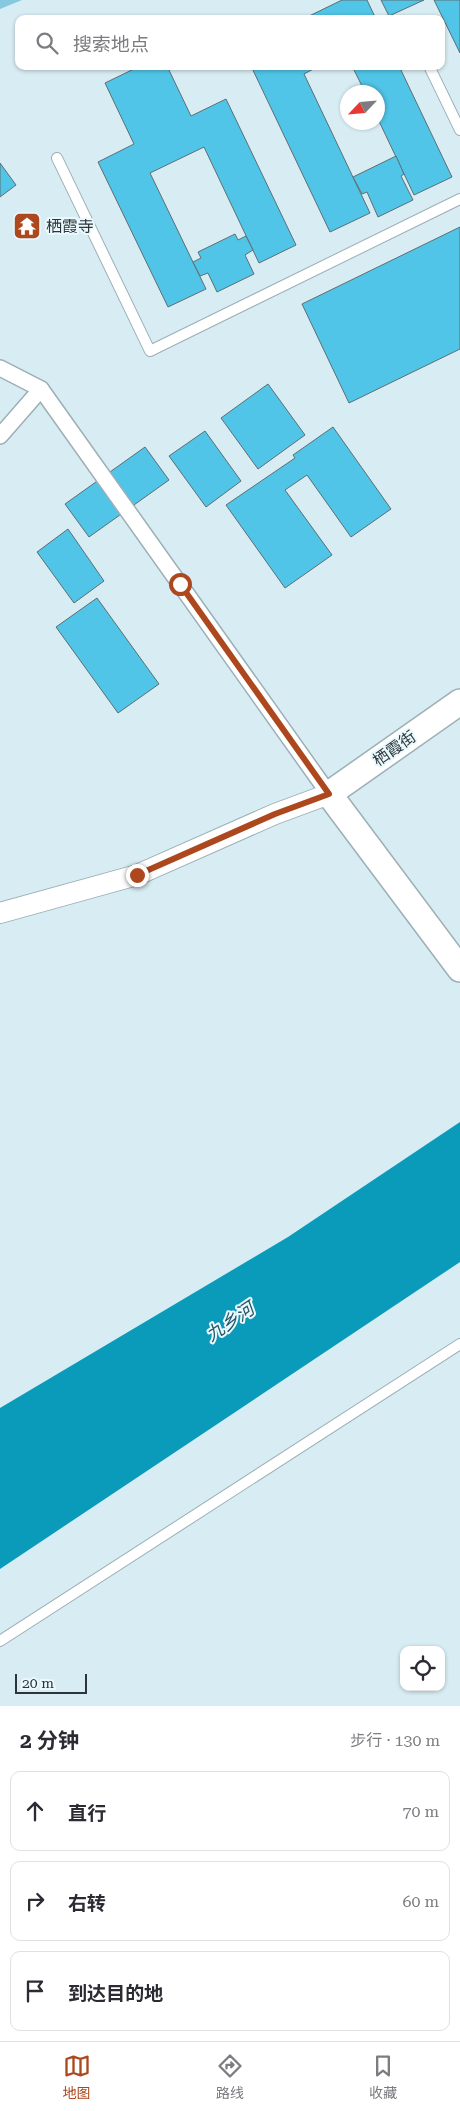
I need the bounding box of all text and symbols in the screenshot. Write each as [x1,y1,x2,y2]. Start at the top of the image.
search box [15,15,445,70]
icon: search [33,29,61,57]
text: 搜索地点 [73,33,149,56]
north arrow [340,85,385,130]
temple icon: 栖霞寺 [12,211,42,241]
place label: 栖霞寺 [46,217,94,236]
route start [169,573,192,596]
street label: 栖霞街 [369,727,419,770]
route end [126,864,149,887]
water label: 九乡河 [201,1296,260,1345]
map controls [400,1646,445,1691]
button: locate [400,1646,445,1691]
scale bar [15,1671,88,1694]
text: 20 m [22,1675,54,1691]
text: 2 分钟 [20,1729,79,1753]
text: 步行 · 130 m [350,1731,440,1750]
icon: ahead [21,1797,49,1825]
text: 直行 [68,1802,106,1825]
text: 70 m [402,1802,439,1821]
icon: right [21,1887,49,1915]
text: 右转 [68,1892,106,1915]
text: 60 m [402,1892,439,1911]
icon: arrive [21,1977,49,2005]
text: 到达目的地 [68,1982,163,2005]
tab: 地图 [63,2052,91,2102]
tab: 路线 [216,2052,244,2102]
tab: 收藏 [369,2052,397,2102]

